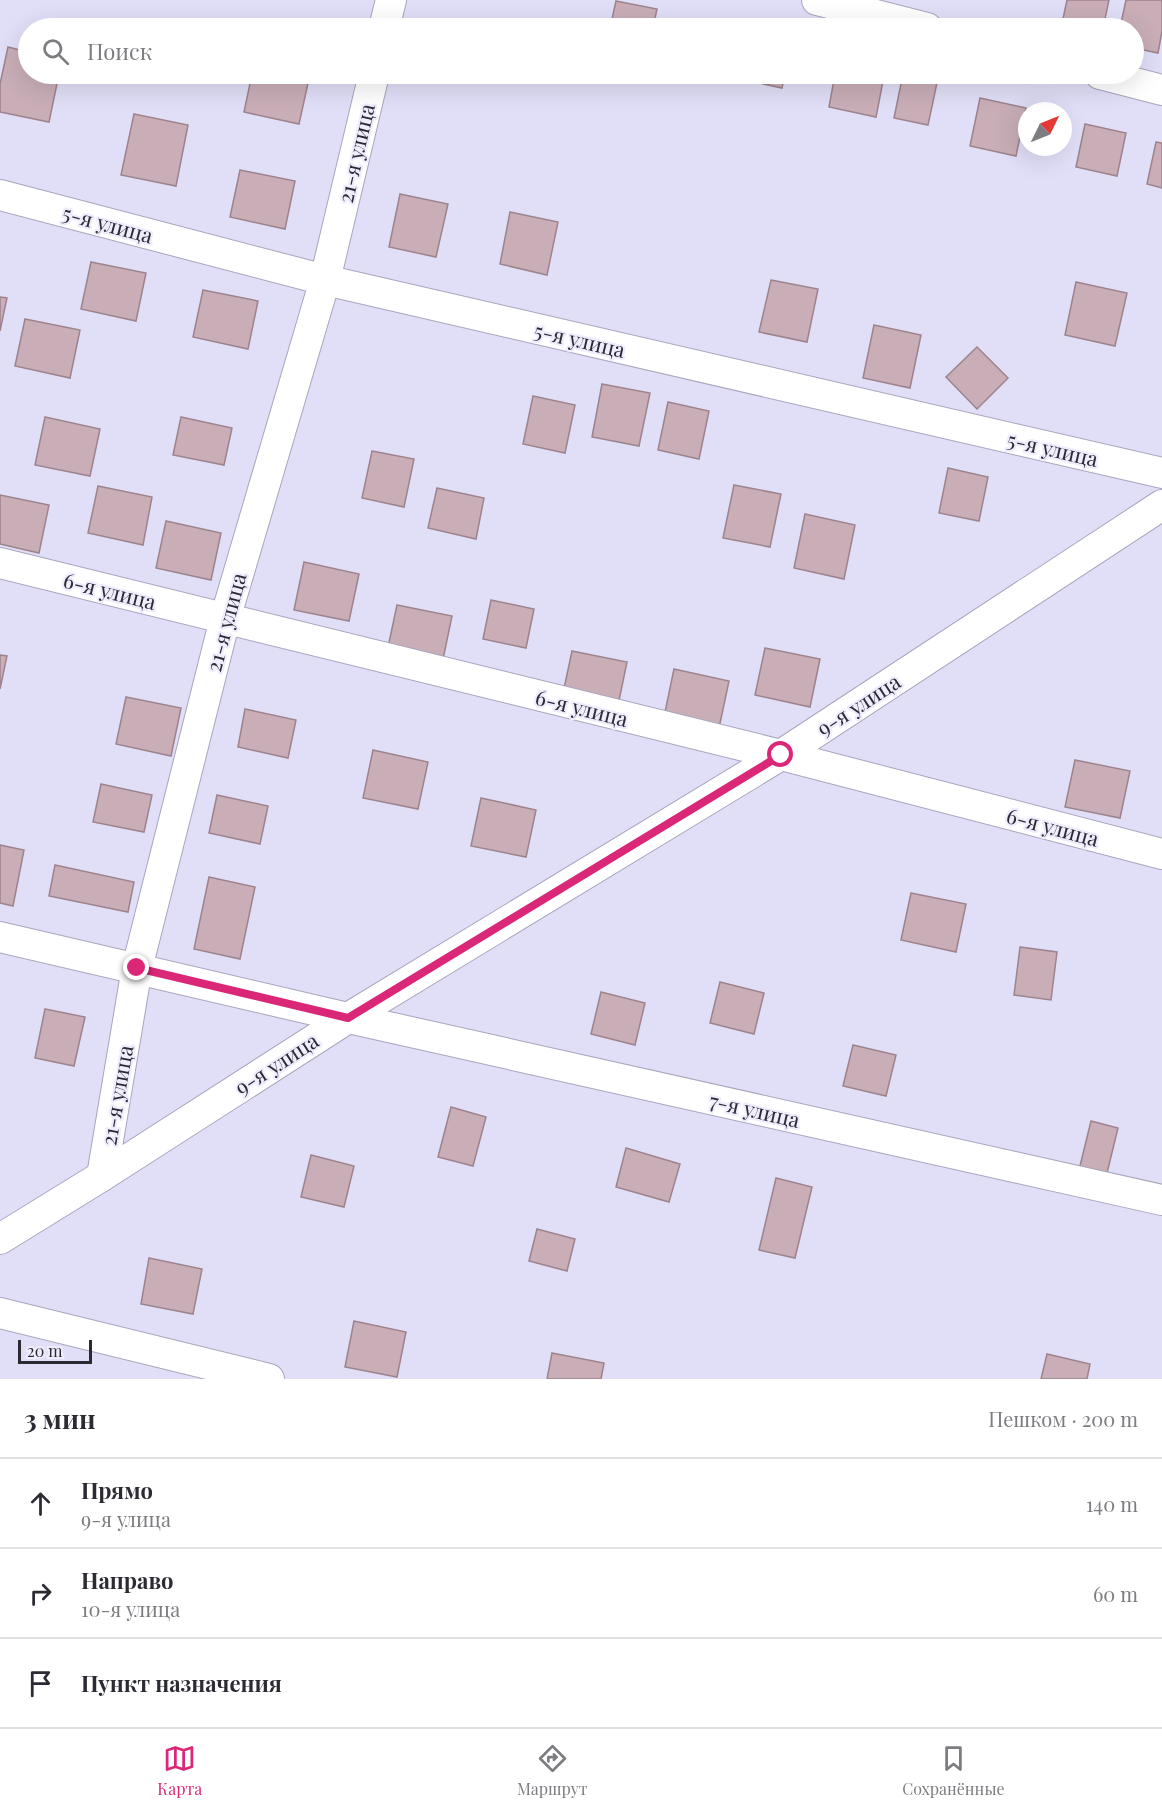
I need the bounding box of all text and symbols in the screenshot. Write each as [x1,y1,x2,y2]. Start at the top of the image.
search box [18,18,1144,84]
icon: search [39,35,72,68]
text: Поиск [87,36,152,66]
street label: 21-я улица [330,100,380,205]
north arrow [1018,102,1072,156]
street label: 5-я улица [60,198,157,249]
street label: 5-я улица [532,315,629,363]
street label: 5-я улица [1005,424,1102,472]
street label: 6-я улица [61,565,160,615]
street label: 21-я улица [198,569,252,675]
street label: 9-я улица [811,666,906,741]
street label: 6-я улица [533,682,632,732]
route start [767,741,793,767]
street label: 6-я улица [1004,800,1103,852]
route end [123,954,149,980]
street label: 9-я улица [229,1025,324,1100]
street label: 21-я улица [93,1042,139,1147]
street label: 7-я улица [707,1085,803,1133]
scale bar [18,1337,92,1364]
text: 20 m [27,1340,62,1361]
text: 3 мин [24,1401,96,1436]
text: Пешком · 200 m [988,1405,1138,1432]
text: Прямо [81,1475,153,1505]
icon: ahead [24,1487,57,1520]
text: 140 m [1086,1490,1138,1517]
text: 9-я улица [81,1505,171,1532]
text: Направо [81,1565,174,1595]
icon: right [24,1577,57,1610]
text: 60 m [1093,1580,1138,1607]
text: 10-я улица [81,1595,180,1622]
icon: arrive [24,1667,57,1700]
text: Пункт назначения [81,1668,282,1698]
tab: Карта [157,1742,202,1799]
tab: Маршрут [517,1742,588,1799]
tab: Сохранённые [902,1742,1005,1799]

